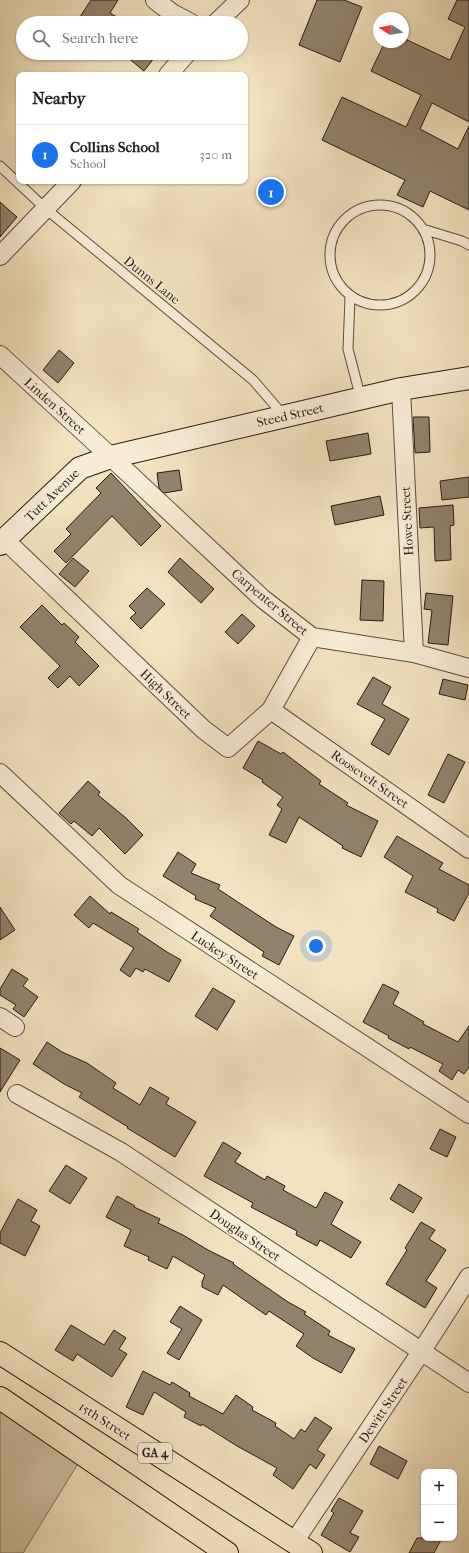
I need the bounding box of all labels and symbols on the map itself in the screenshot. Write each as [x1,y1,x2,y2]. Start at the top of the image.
north arrow [373,12,409,48]
pin: 1 [258,177,284,207]
street label: Dunns Lane [121,253,183,308]
street label: Linden Street [21,375,89,438]
street label: Steed Street [255,400,325,430]
street label: Tutt Avenue [22,465,83,525]
street label: Howe Street [398,486,416,556]
street label: Carpenter Street [229,566,312,639]
street label: High Street [137,666,195,722]
street label: Roosevelt Street [328,747,412,812]
street label: Luckey Street [188,928,262,983]
your location [306,936,326,956]
street label: Douglas Street [207,1206,284,1264]
street label: Dewitt Street [356,1374,411,1446]
street label: 15th Street [76,1399,134,1444]
road number: GA 4 [138,1443,172,1463]

